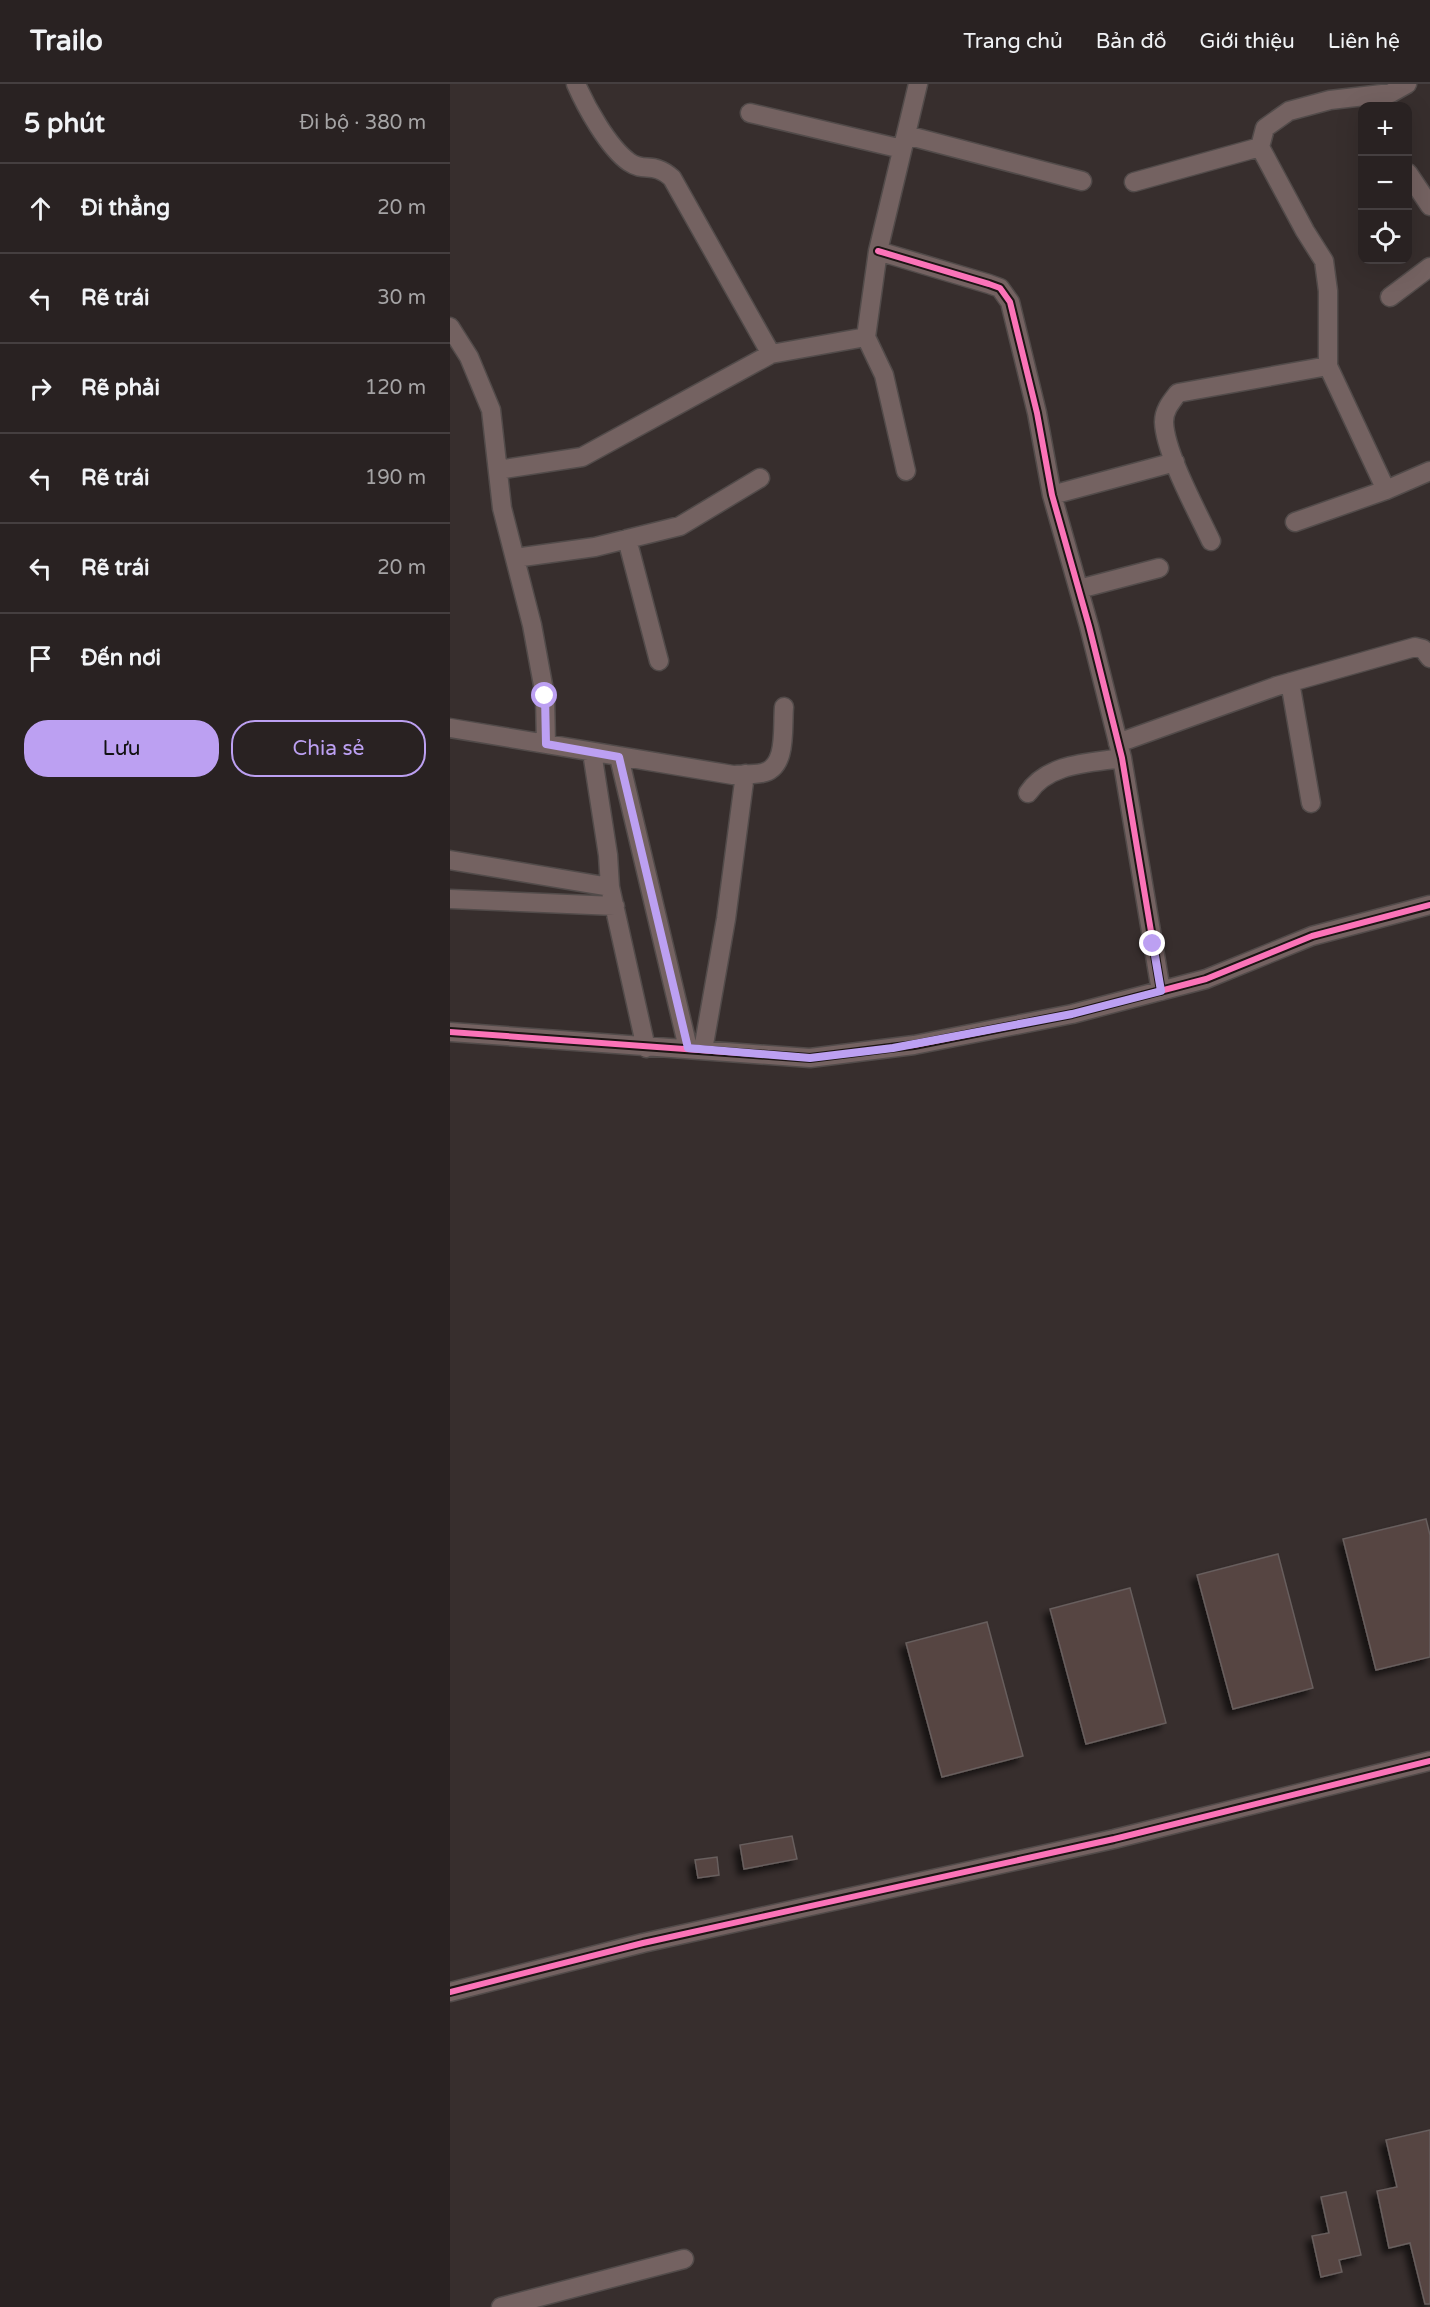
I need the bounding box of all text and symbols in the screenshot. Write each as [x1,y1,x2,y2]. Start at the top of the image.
text: Trailo [30,24,103,58]
text: Trang chủ [963,29,1063,54]
text: Bản đồ [1096,29,1167,54]
text: Giới thiệu [1200,29,1295,54]
text: Liên hệ [1328,29,1400,54]
map controls [1358,102,1412,264]
button: + [1358,102,1412,156]
text: 5 phút [24,108,105,139]
text: Đi bộ · 380 m [299,111,426,135]
button: − [1358,156,1412,210]
icon: ahead [24,192,57,225]
text: Đi thẳng [81,195,170,221]
text: 20 m [377,196,426,220]
button: locate [1358,210,1412,264]
icon: left [24,282,57,315]
text: Rẽ trái [81,285,150,311]
text: 30 m [377,286,426,310]
icon: right [24,372,57,405]
text: Rẽ phải [81,375,160,401]
text: 120 m [365,376,426,400]
icon: left [24,462,57,495]
text: Rẽ trái [81,465,150,491]
text: 190 m [365,466,426,490]
icon: left [24,552,57,585]
text: Rẽ trái [81,555,150,581]
text: 20 m [377,556,426,580]
icon: arrive [24,642,57,675]
text: Đến nơi [81,645,161,671]
route start [531,682,557,708]
button: Lưu [24,720,219,777]
button: Chia sẻ [231,720,426,777]
route end [1139,930,1165,956]

